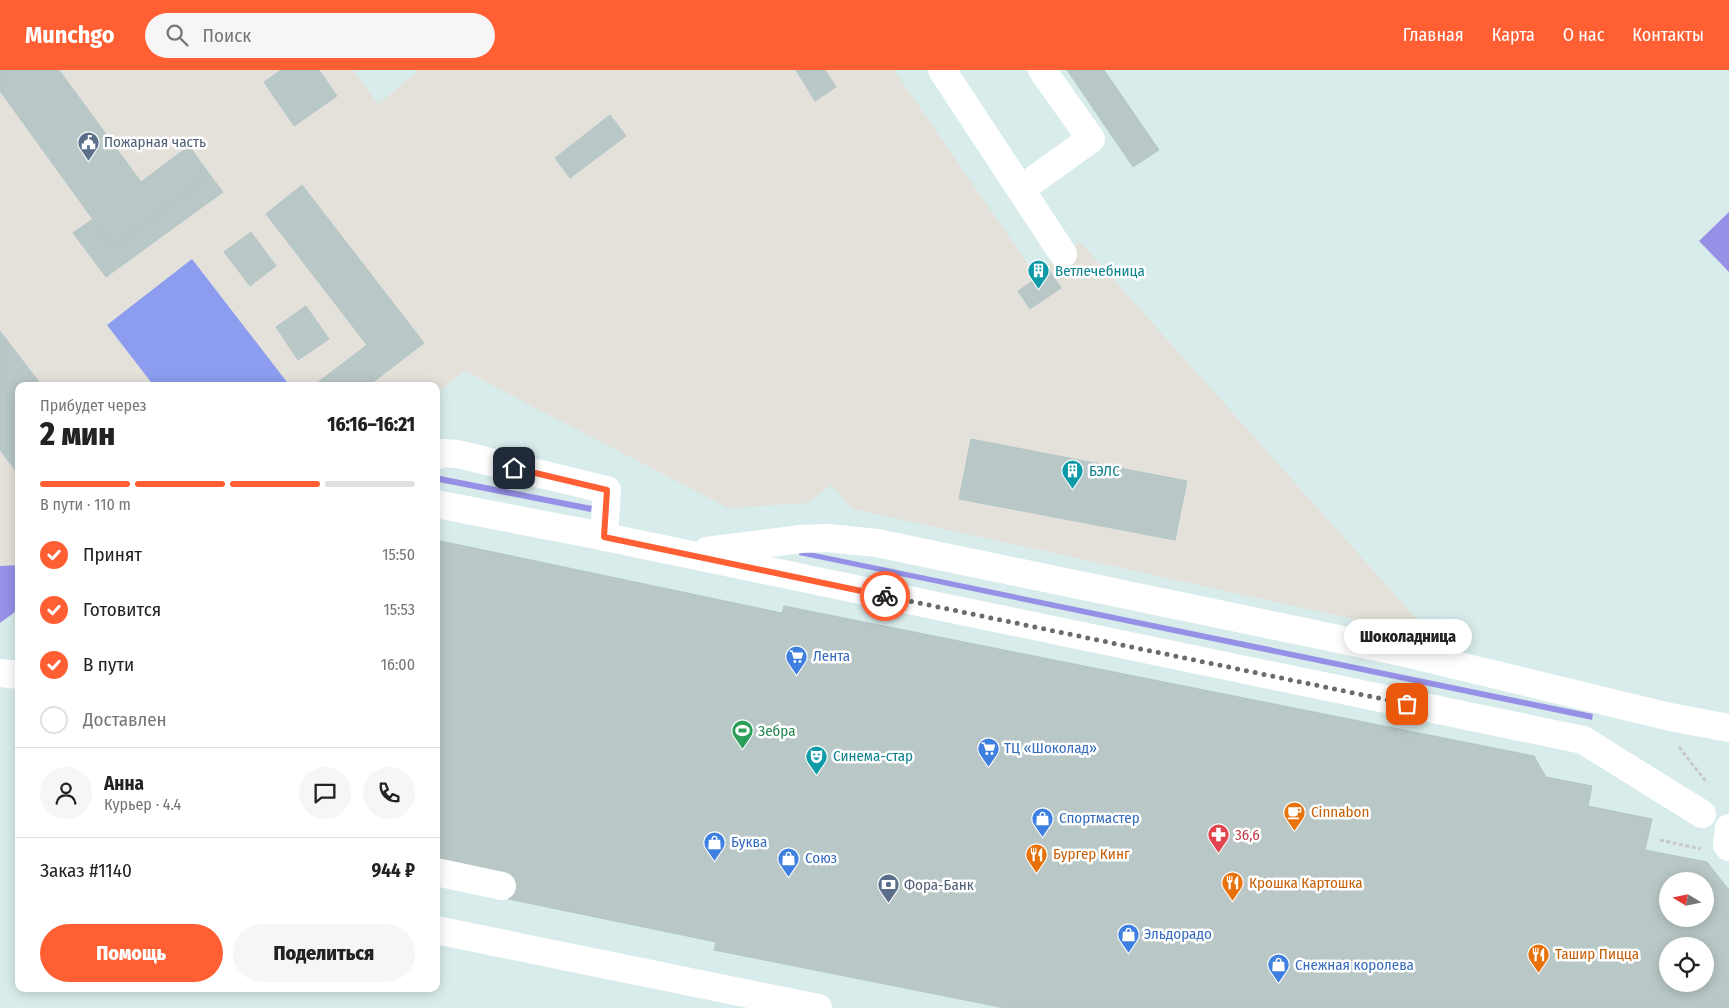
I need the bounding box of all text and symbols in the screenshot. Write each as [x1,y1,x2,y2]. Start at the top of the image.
search box [145,13,495,58]
text: Munchgo [25,21,115,49]
icon: search [163,21,191,49]
text: Поиск [203,24,251,47]
text: Главная [1403,24,1464,46]
text: Карта [1492,24,1535,46]
text: О нас [1563,24,1604,46]
text: Контакты [1632,24,1704,46]
public building icon: Пожарная часть [76,130,100,161]
place label: Пожарная часть [104,133,206,151]
building icon: Ветлечебница [1027,259,1051,290]
place label: Ветлечебница [1055,262,1145,280]
text: Прибудет через [40,396,147,415]
text: 16:16–16:21 [327,413,415,436]
text: 2 мин [40,415,115,453]
pin [493,447,535,489]
icon: home [500,454,528,482]
building icon: БЭЛС [1061,459,1085,490]
place label: БЭЛС [1089,462,1120,480]
text: В пути · 110 m [40,495,131,514]
icon: check [40,541,68,569]
text: Принят [83,543,142,566]
text: 15:50 [382,545,415,564]
courier [860,571,910,621]
icon: bike [871,582,899,610]
icon: check [40,596,68,624]
text: Готовится [83,598,161,621]
text: 15:53 [384,600,415,619]
callout: Шоколадница [1343,619,1471,654]
text: Шоколадница [1360,627,1456,646]
supermarket icon: Лента [785,644,809,675]
place label: Лента [813,647,850,665]
icon: check [40,651,68,679]
text: В пути [83,653,134,676]
text: 16:00 [381,655,415,674]
pin [1386,683,1428,725]
icon: bag [1393,690,1421,718]
text: Доставлен [83,708,167,731]
sports icon: Зебра [730,719,754,750]
place label: Зебра [758,722,796,740]
supermarket icon: ТЦ «Шоколад» [976,736,1000,767]
place label: ТЦ «Шоколад» [1004,739,1097,757]
theatre icon: Синема-стар [805,744,829,775]
place label: Синема-стар [833,747,913,765]
button: person [40,767,92,819]
button: chat [299,767,351,819]
button: phone [363,767,415,819]
text: Анна [104,772,144,795]
text: Курьер · 4.4 [104,795,181,814]
cafe icon: Cinnabon [1283,800,1307,831]
place label: Cinnabon [1311,803,1369,821]
shop icon: Спортмастер [1031,806,1055,837]
place label: Спортмастер [1059,809,1140,827]
pharmacy icon: 36,6 [1207,823,1231,854]
place label: 36,6 [1235,826,1260,844]
shop icon: Буква [703,830,727,861]
place label: Буква [731,833,767,851]
restaurant icon: Бургер Кинг [1025,842,1049,873]
place label: Бургер Кинг [1053,845,1130,863]
shop icon: Союз [777,846,801,877]
place label: Союз [805,849,837,867]
text: Заказ #1140 [40,859,132,882]
text: 944 ₽ [372,859,415,882]
restaurant icon: Крошка Картошка [1221,871,1245,902]
north arrow [1659,872,1714,928]
map controls [1659,872,1714,992]
bank icon: Фора-Банк [876,873,900,904]
place label: Крошка Картошка [1249,874,1363,892]
place label: Фора-Банк [904,876,974,894]
shop icon: Эльдорадо [1116,922,1140,953]
button: Помощь [40,924,223,982]
button: Поделиться [233,924,415,982]
place label: Эльдорадо [1144,925,1212,943]
button: locate [1659,937,1714,992]
restaurant icon: Ташир Пицца [1527,942,1551,973]
place label: Ташир Пицца [1555,945,1639,963]
shop icon: Снежная королева [1267,953,1291,984]
place label: Снежная королева [1295,956,1414,974]

